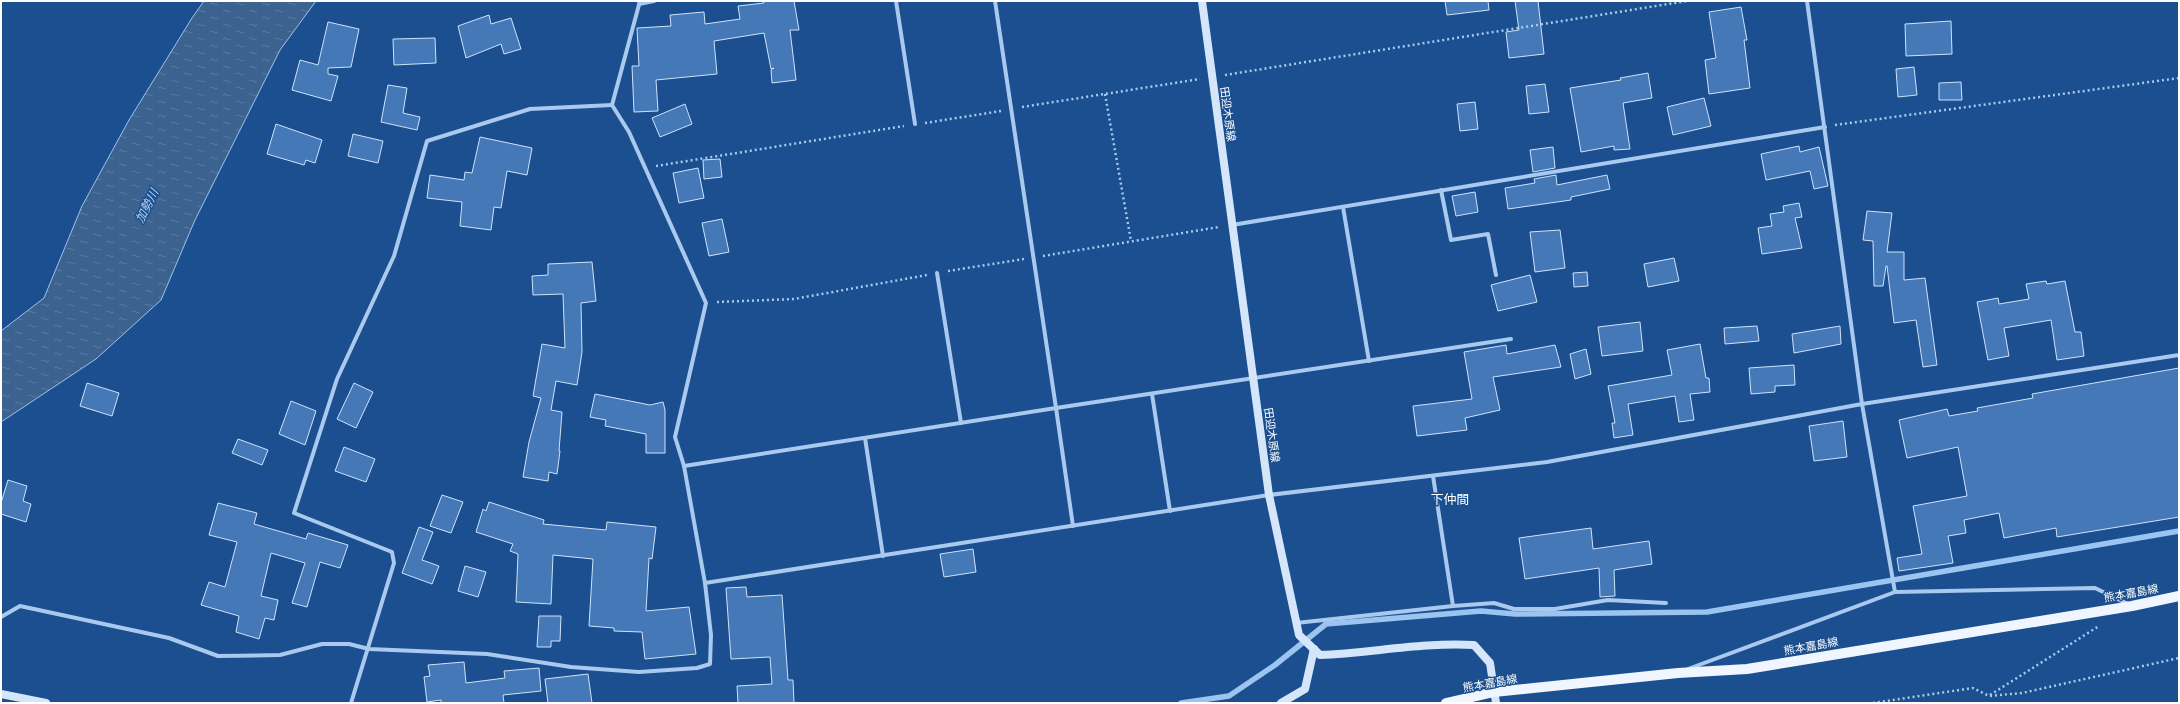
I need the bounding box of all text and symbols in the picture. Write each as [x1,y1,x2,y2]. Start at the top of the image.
street label: 田迎木原線 [1218,86,1239,142]
water label: 加勢川 [132,185,161,225]
street label: 田迎木原線 [1262,407,1283,463]
district label: 下仲間 [1430,491,1470,507]
street label: 熊本嘉島線 [2103,581,2159,604]
street label: 熊本嘉島線 [1783,634,1839,657]
street label: 熊本嘉島線 [1462,671,1518,694]

